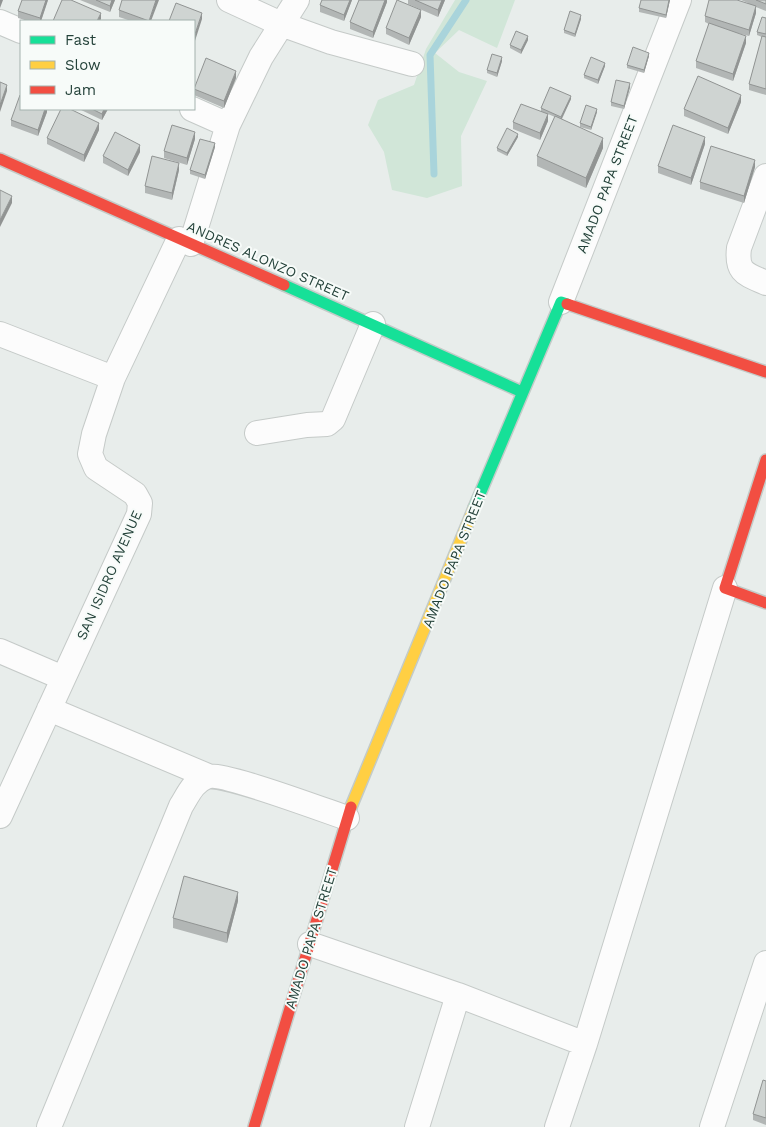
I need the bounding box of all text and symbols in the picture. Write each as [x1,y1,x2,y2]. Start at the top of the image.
legend [20,20,195,110]
text: Fast [65,31,97,49]
text: Slow [65,56,101,74]
text: Jam [65,81,96,99]
street label: AMADO PAPA STREET [573,112,641,255]
street label: ANDRES ALONZO STREET [185,218,352,304]
street label: AMADO PAPA STREET [419,487,489,630]
street label: SAN ISIDRO AVENUE [73,508,145,642]
street label: AMADO PAPA STREET [282,865,340,1011]

